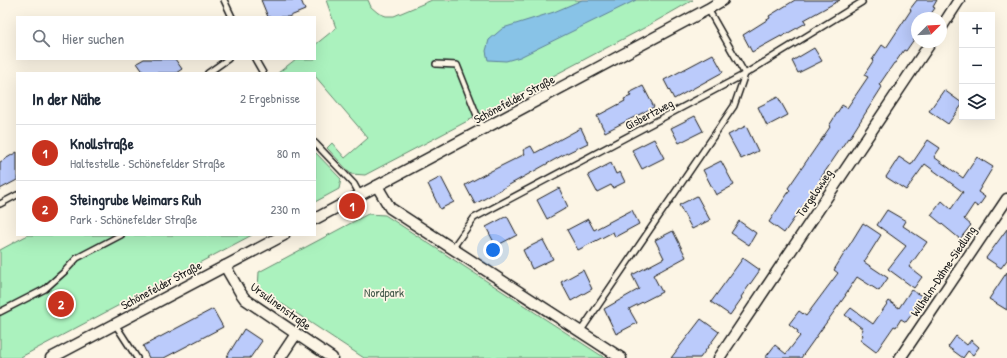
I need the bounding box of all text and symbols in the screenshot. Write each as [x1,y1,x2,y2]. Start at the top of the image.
north arrow [911,12,947,48]
map controls [959,12,995,120]
button: + [959,12,995,48]
search box [16,16,316,60]
icon: search [30,27,52,49]
text: Hier suchen [62,28,124,49]
button: − [959,48,995,84]
street label: Schönefelder Straße [471,70,558,127]
button: layers [959,84,995,120]
text: In der Nähe [32,87,101,110]
text: 2 Ergebnisse [240,89,300,107]
street label: Gisbertzweg [622,94,676,134]
text: Knollstraße [70,133,134,154]
text: 1 [43,144,47,162]
text: 80 m [277,144,300,162]
text: Haltestelle · Schönefelder Straße [70,154,225,172]
street label: Torgelowweg [792,166,836,220]
text: Steingrube Weimars Ruh [70,189,201,210]
pin: 1 [339,191,365,221]
text: 2 [42,200,48,218]
text: 230 m [270,200,300,218]
text: Park · Schönefelder Straße [70,210,197,228]
street label: Wilhelm-Dähne-Siedlung [906,222,980,320]
your location [483,240,503,260]
street label: Schönefelder Straße [118,256,205,313]
street label: Ursulinenstraße [247,278,315,334]
park label: Nordpark [364,284,404,301]
pin: 2 [48,289,74,319]

